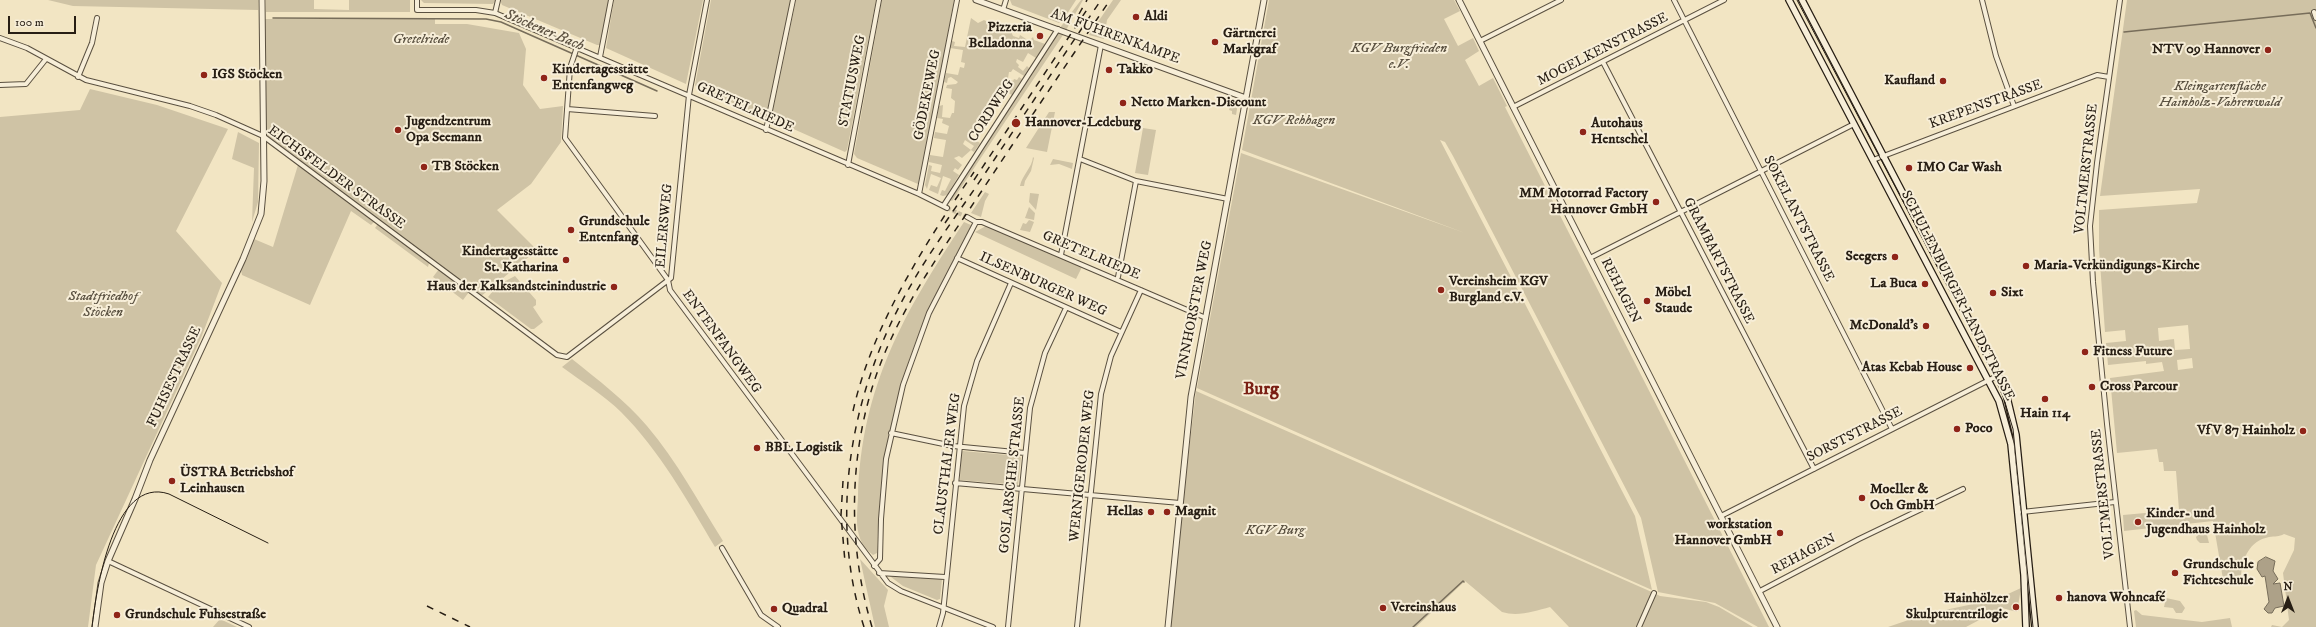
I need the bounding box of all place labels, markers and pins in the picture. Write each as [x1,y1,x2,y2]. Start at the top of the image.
place label: Aldi [1144,9,1168,25]
marker: Aldi [1131,12,1141,22]
place label: Pizzeria Belladonna [969,20,1032,52]
place label: Gärtnerei Markgraf [1223,26,1276,58]
marker: Pizzeria Belladonna [1035,31,1045,41]
marker: Gärtnerei Markgraf [1210,37,1220,47]
place label: NTV 09 Hannover [2152,42,2260,58]
marker: NTV 09 Hannover [2263,45,2273,55]
place label: Kindertagesstätte Entenfangweg [552,62,648,94]
place label: Takko [1117,62,1153,78]
marker: Takko [1104,65,1114,75]
place label: IGS Stöcken [212,67,282,83]
marker: IGS Stöcken [199,70,209,80]
marker: Kindertagesstätte Entenfangweg [539,73,549,83]
place label: Kaufland [1884,73,1935,89]
marker: Kaufland [1938,76,1948,86]
place label: Netto Marken-Discount [1131,95,1266,111]
marker: Netto Marken-Discount [1118,98,1128,108]
place label: Jugendzentrum Opa Seemann [406,114,491,146]
place label: Hannover-Ledeburg [1025,115,1141,131]
place label: Autohaus Hentschel [1591,116,1648,148]
marker: Hannover-Ledeburg [1010,117,1022,129]
marker: Jugendzentrum Opa Seemann [393,125,403,135]
marker: Autohaus Hentschel [1578,127,1588,137]
place label: TB Stöcken [432,159,499,175]
place label: IMO Car Wash [1917,160,2002,176]
marker: TB Stöcken [419,162,429,172]
marker: IMO Car Wash [1904,163,1914,173]
place label: MM Motorrad Factory Hannover GmbH [1519,186,1648,218]
marker: MM Motorrad Factory Hannover GmbH [1651,197,1661,207]
place label: Grundschule Entenfang [579,214,650,246]
marker: Grundschule Entenfang [566,225,576,235]
place label: Kindertagesstätte St. Katharina [462,244,558,276]
place label: Seegers [1846,249,1887,265]
marker: Seegers [1890,252,1900,262]
marker: Kindertagesstätte St. Katharina [561,255,571,265]
place label: Maria-Verkündigungs-Kirche [2034,258,2200,274]
marker: Maria-Verkündigungs-Kirche [2021,261,2031,271]
place label: Vereinsheim KGV Burgland e.V. [1449,274,1548,306]
place label: La Buca [1870,276,1917,292]
place label: Haus der Kalksandsteinindustrie [427,279,606,295]
marker: La Buca [1920,279,1930,289]
marker: Haus der Kalksandsteinindustrie [609,282,619,292]
marker: Vereinsheim KGV Burgland e.V. [1436,285,1446,295]
place label: Möbel Staude [1655,285,1692,318]
place label: Sixt [2001,285,2023,301]
marker: Sixt [1988,288,1998,298]
marker: Möbel Staude [1642,296,1652,306]
place label: McDonald's [1850,318,1918,334]
marker: McDonald's [1921,321,1931,331]
place label: Fitness Future [2093,344,2172,360]
marker: Fitness Future [2080,347,2090,357]
place label: Atas Kebab House [1862,360,1962,376]
marker: Atas Kebab House [1965,363,1975,373]
place label: Cross Parcour [2100,379,2178,395]
marker: Cross Parcour [2087,382,2097,392]
marker: Hain 114 [2040,394,2050,404]
place label: Hain 114 [2020,406,2070,422]
place label: Poco [1965,421,1993,437]
place label: VfV 87 Hainholz [2197,423,2295,439]
marker: Poco [1952,424,1962,434]
marker: VfV 87 Hainholz [2298,426,2308,436]
place label: BBL Logistik [765,440,843,456]
marker: BBL Logistik [752,443,762,453]
place label: ÜSTRA Betriebshof Leinhausen [180,465,294,498]
marker: ÜSTRA Betriebshof Leinhausen [167,476,177,486]
place label: Moeller & Och GmbH [1870,482,1935,514]
marker: Moeller & Och GmbH [1857,493,1867,503]
place label: Hellas [1107,504,1143,520]
place label: Magnit [1175,504,1216,520]
place label: Kinder- und Jugendhaus Hainholz [2146,506,2266,538]
marker: Hellas [1146,507,1156,517]
marker: Magnit [1162,507,1172,517]
place label: workstation Hannover GmbH [1674,517,1772,550]
marker: Kinder- und Jugendhaus Hainholz [2133,517,2143,527]
marker: workstation Hannover GmbH [1775,528,1785,538]
place label: Grundschule Fichteschule [2183,557,2254,590]
marker: Grundschule Fichteschule [2170,568,2180,578]
place label: hanova Wohncafé [2067,590,2165,606]
place label: Hainhölzer Skulpturentrilogie [1906,591,2008,624]
marker: hanova Wohncafé [2054,593,2064,603]
place label: Vereinshaus [1391,600,1456,616]
place label: Quadral [782,601,827,617]
marker: Hainhölzer Skulpturentrilogie [2011,602,2021,612]
marker: Vereinshaus [1378,603,1388,613]
marker: Quadral [769,604,779,614]
place label: Grundschule Fuhsestraße [125,607,266,623]
marker: Grundschule Fuhsestraße [112,610,122,620]

